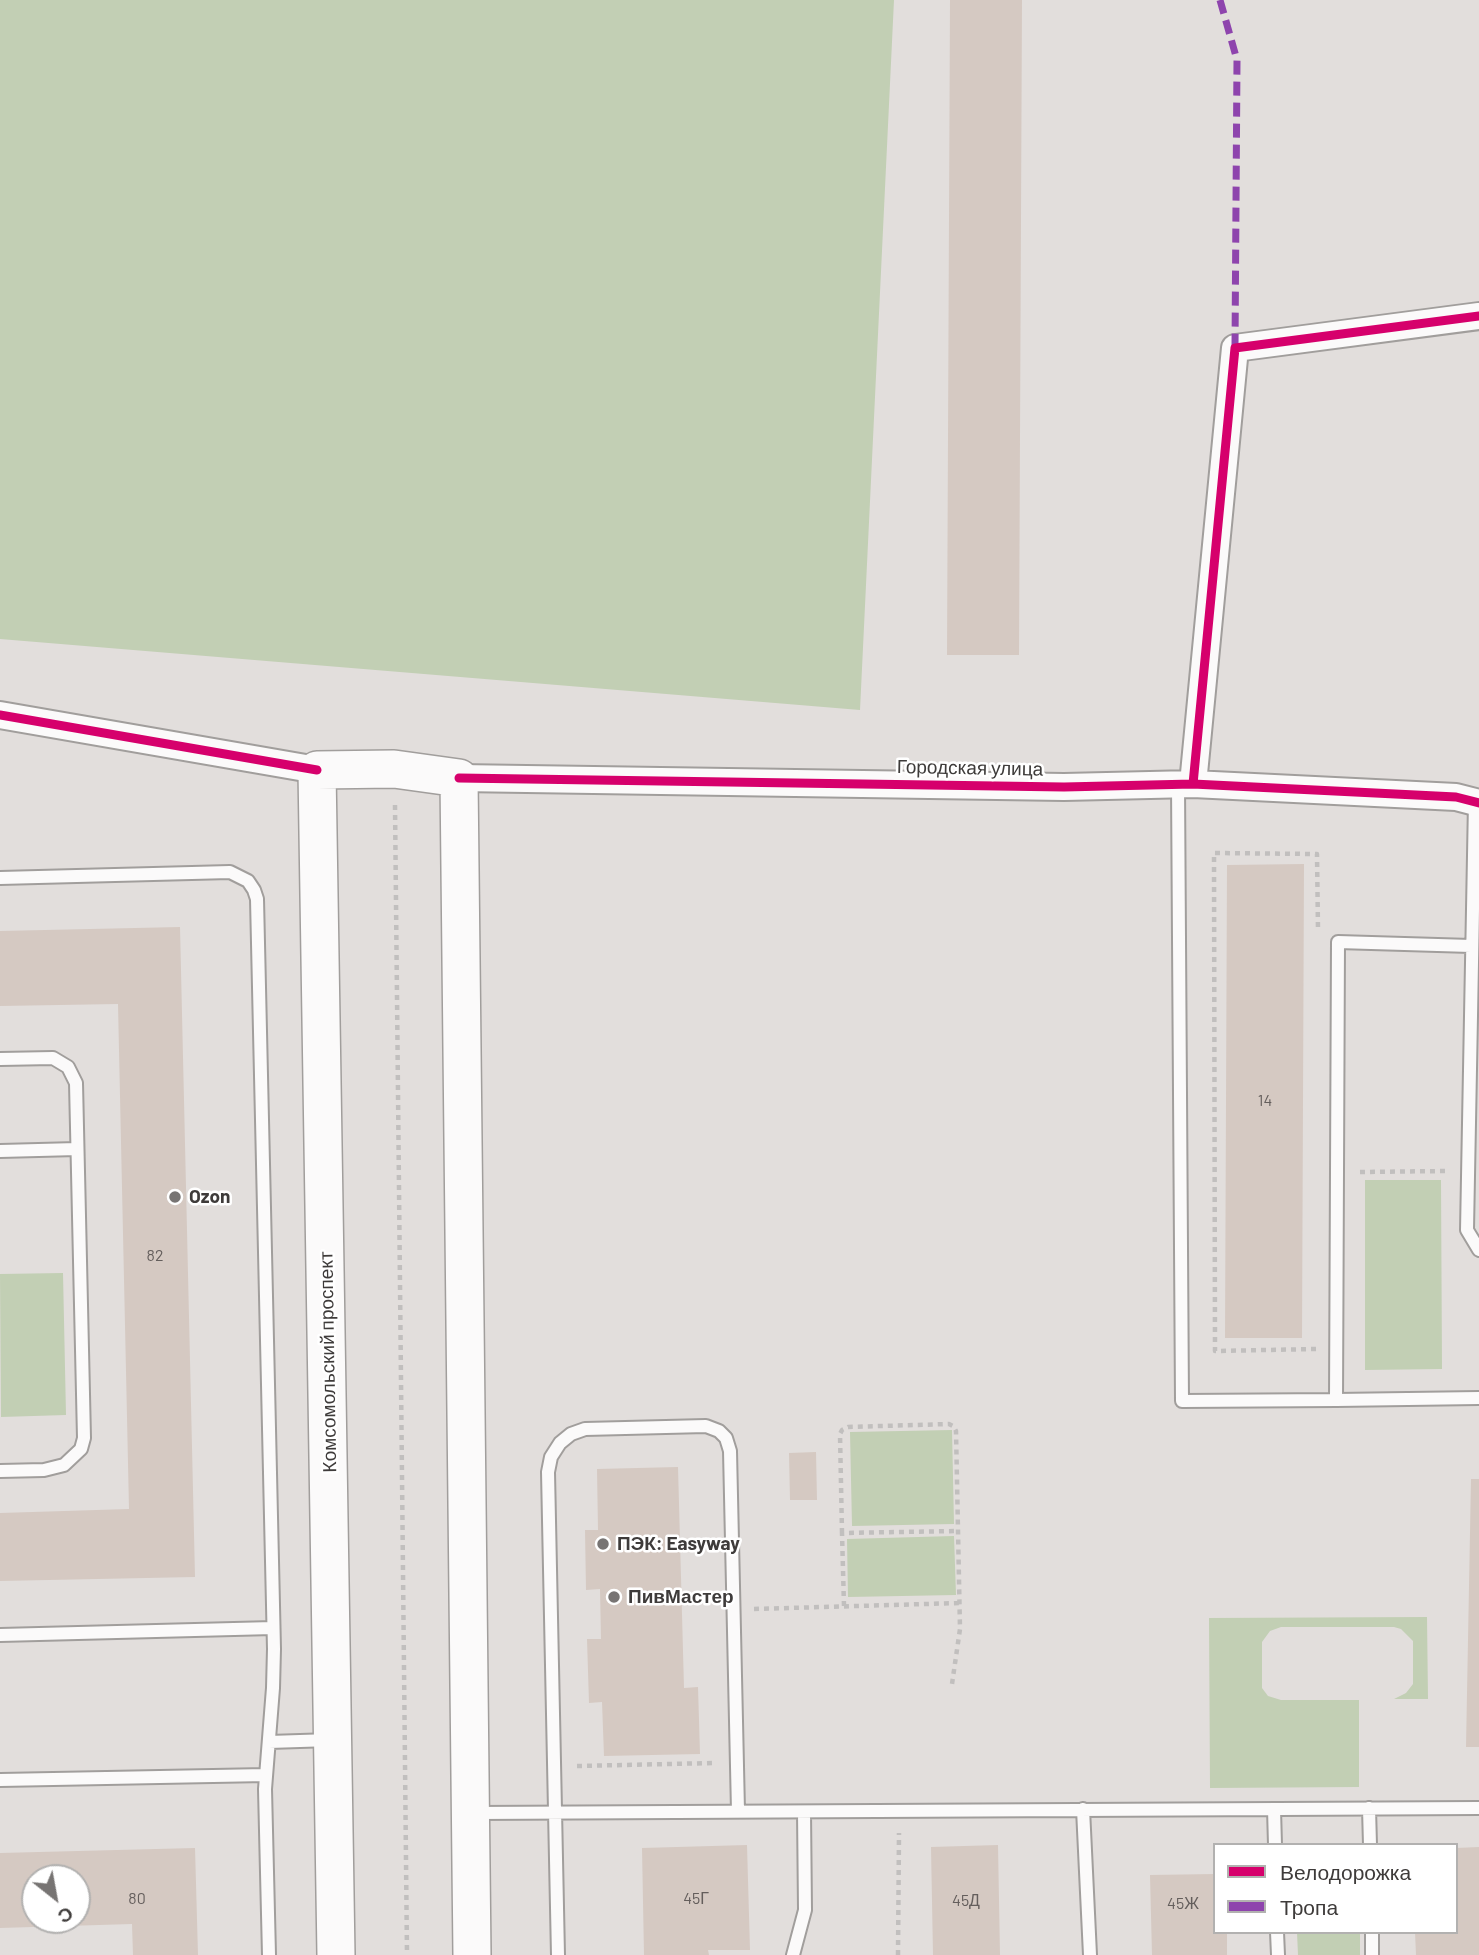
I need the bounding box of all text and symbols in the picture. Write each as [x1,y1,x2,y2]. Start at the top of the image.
street label: Городская улица [897,755,1043,781]
house number: 14 [1258,1091,1272,1111]
place label: Ozon [189,1186,231,1208]
marker: Ozon [167,1189,183,1205]
house number: 82 [147,1246,163,1266]
street label: Комсомольский проспект [315,1251,341,1473]
place label: ПЭК: Easyway [617,1533,740,1555]
marker: ПЭК: Easyway [595,1536,611,1552]
place label: ПивМастер [628,1586,734,1608]
marker: ПивМастер [606,1589,622,1605]
legend [1213,1843,1458,1934]
text: Велодорожка [1280,1859,1411,1884]
north arrow [21,1864,91,1934]
house number: 80 [128,1889,146,1909]
house number: 45Г [683,1889,709,1909]
house number: 45Д [952,1891,980,1911]
house number: 45Ж [1167,1894,1199,1914]
text: Тропа [1280,1894,1338,1919]
text: С [54,1902,78,1929]

